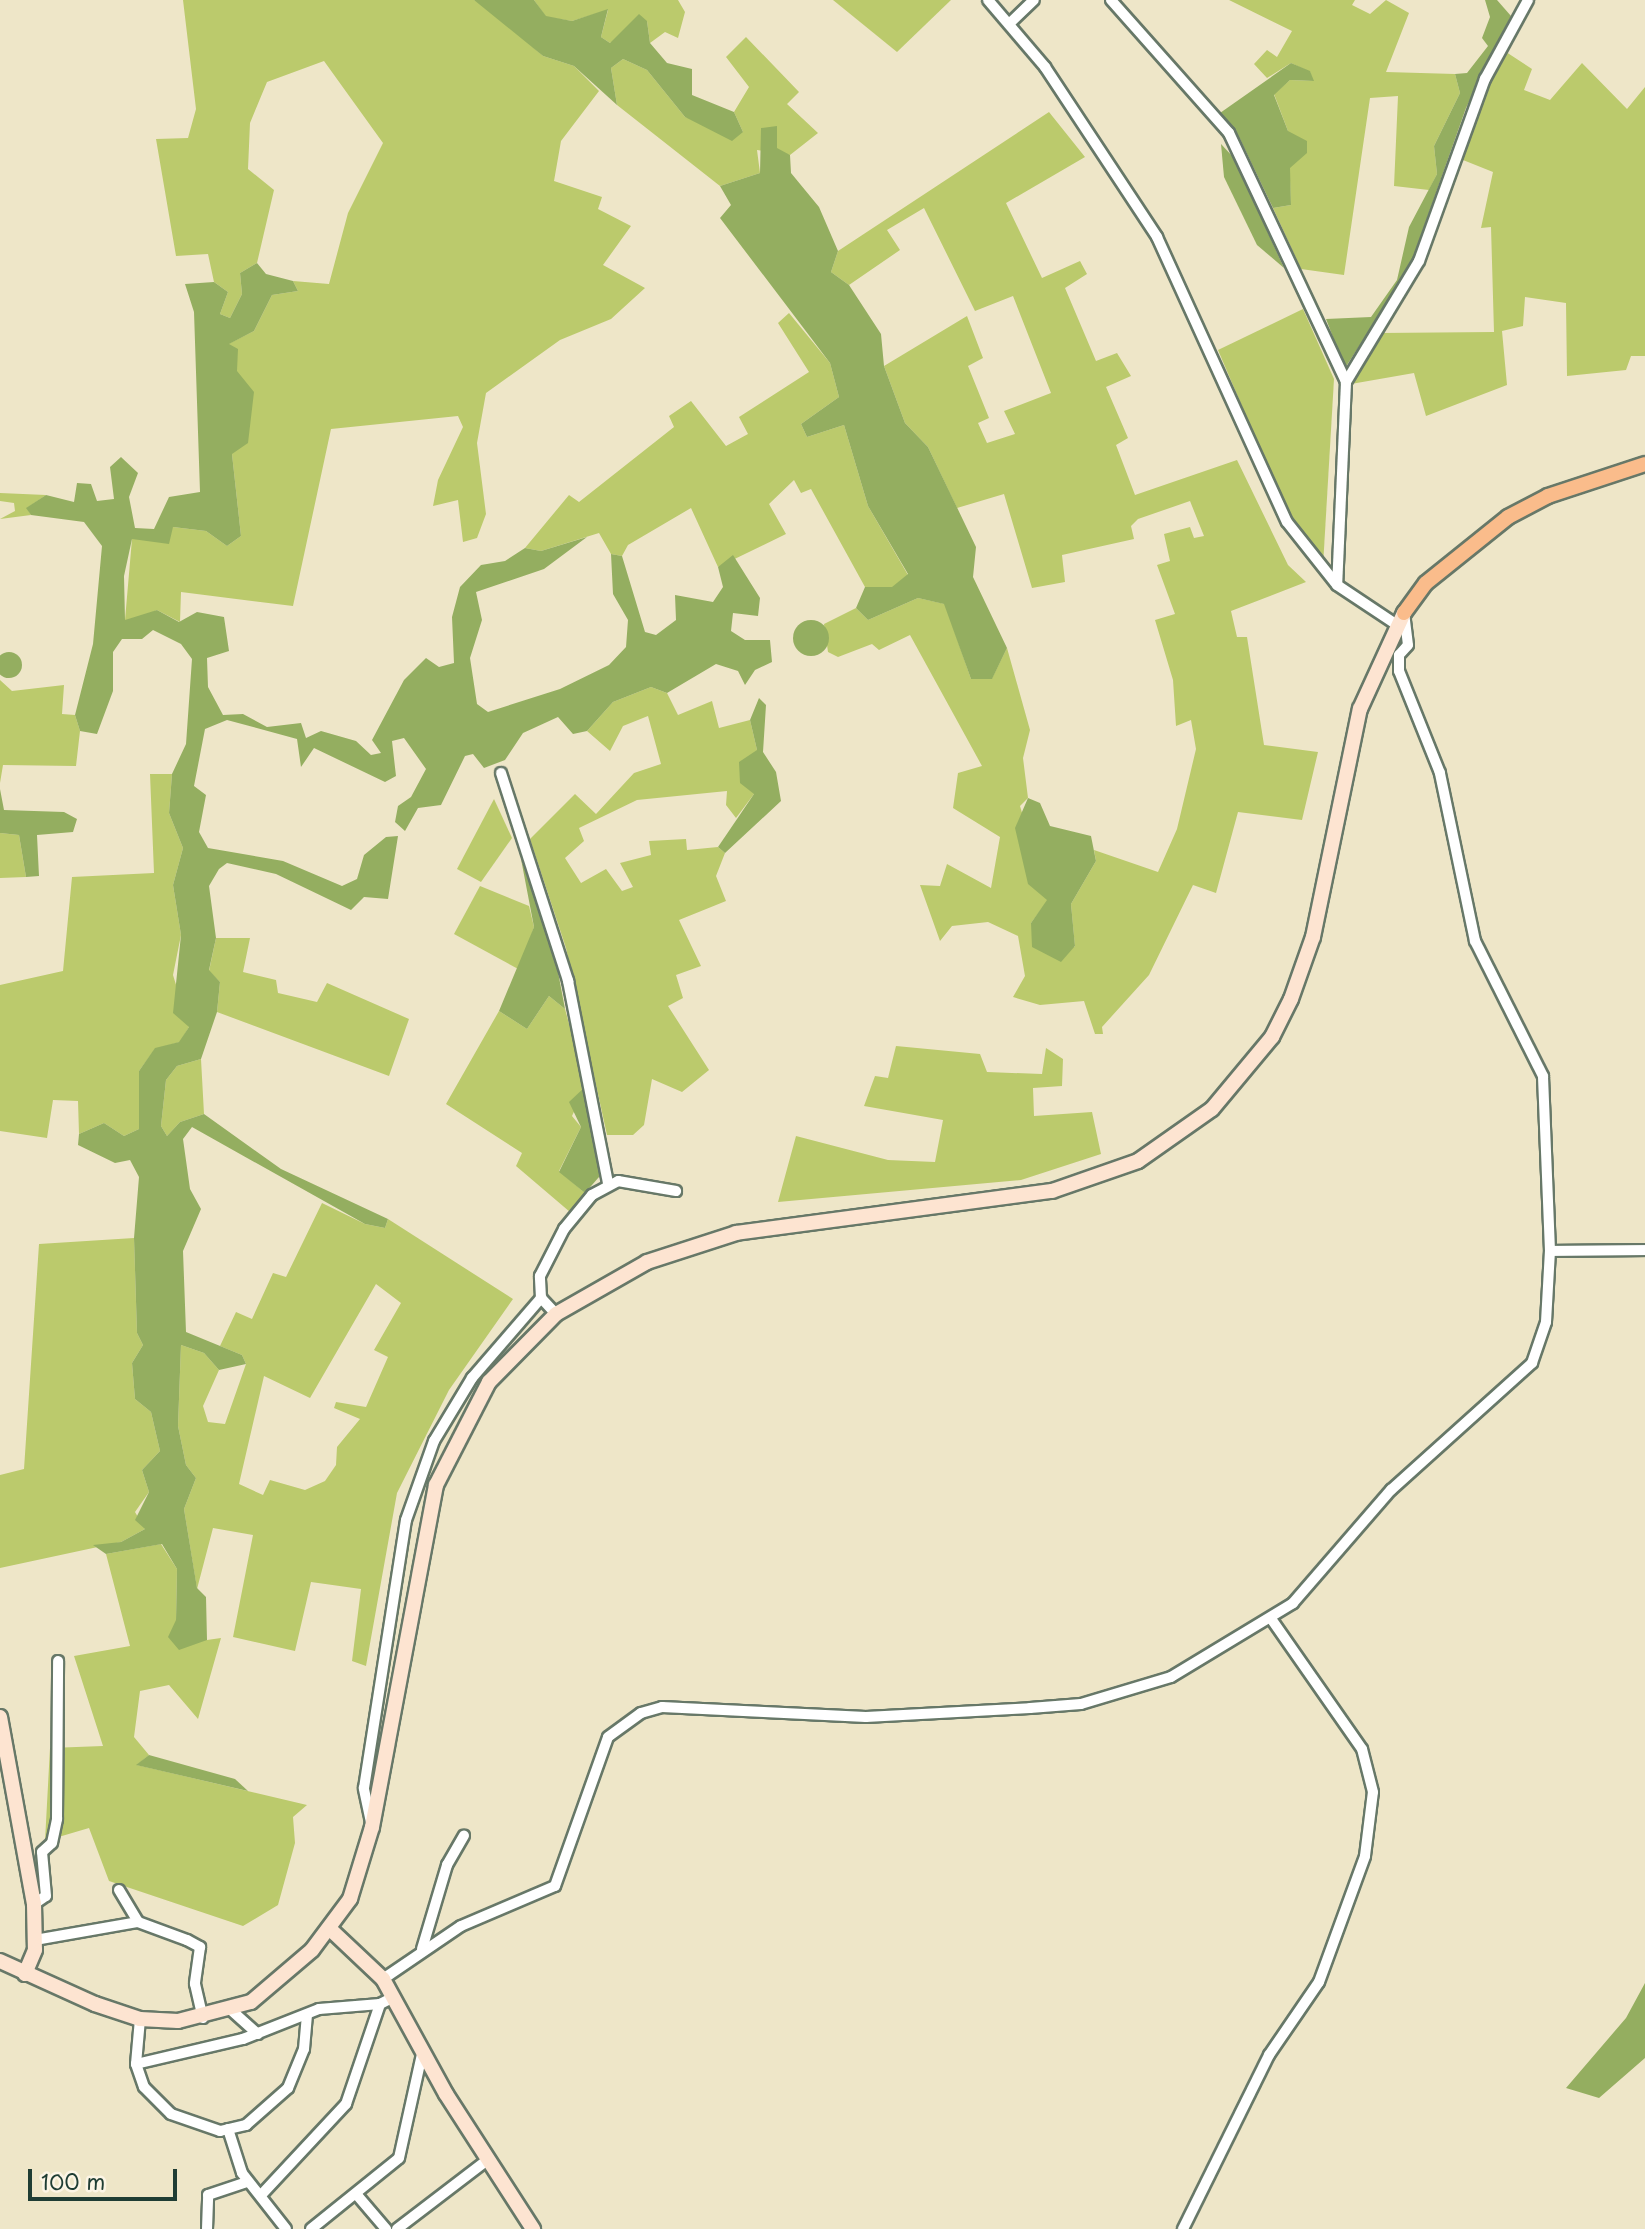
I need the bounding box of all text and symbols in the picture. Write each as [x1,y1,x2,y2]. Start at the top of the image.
scale bar [32,2156,180,2200]
text: 100 m [41,2165,105,2197]

